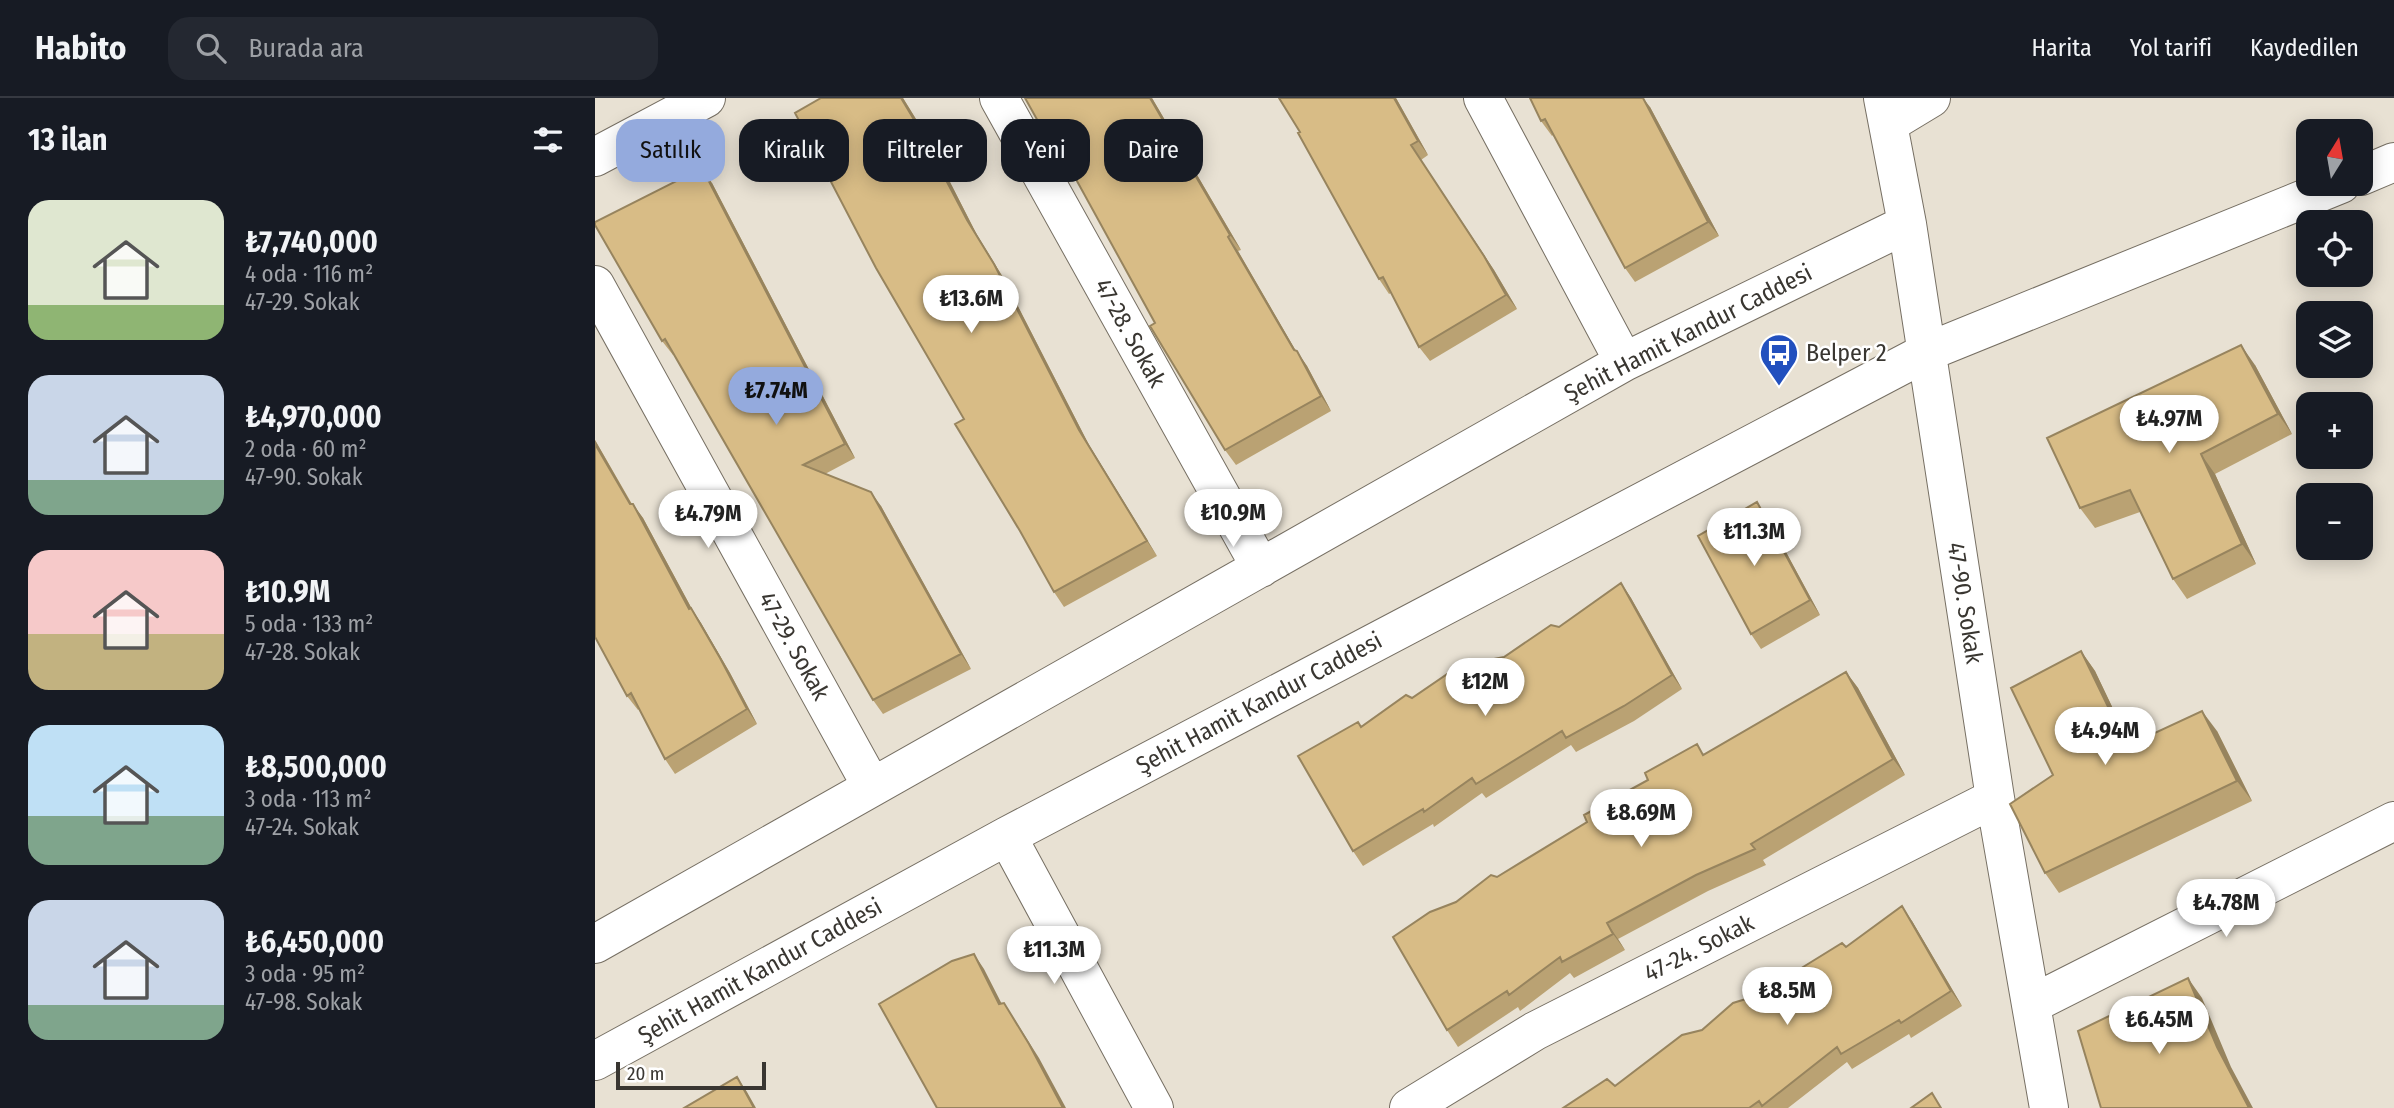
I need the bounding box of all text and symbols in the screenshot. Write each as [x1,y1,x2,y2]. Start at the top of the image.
search box [168,17,658,80]
text: Habito [35,28,126,68]
icon: search [192,29,230,67]
text: Burada ara [248,33,364,64]
text: Harita [2032,34,2092,62]
text: Yol tarifi [2130,34,2212,62]
text: Kaydedilen [2250,34,2359,62]
chip: Satılık [616,119,725,182]
chip: Kiralık [739,119,849,182]
chip: Filtreler [863,119,987,182]
chip: Yeni [1001,119,1090,182]
chip: Daire [1104,119,1203,182]
north arrow [2296,119,2373,196]
map controls [2296,119,2373,560]
icon: filters [529,121,567,159]
text: 13 ilan [28,122,108,158]
button: locate [2296,210,2373,287]
text: ₺7,740,000 [245,224,378,260]
icon: home [84,228,168,312]
street label: Şehit Hamit Kandur Caddesi [1559,258,1817,408]
text: 4 oda · 116 m² [245,260,373,288]
street label: 47-28. Sokak [1089,274,1172,393]
pin: ₺13.6M [914,275,1028,335]
text: ₺13.6M [939,284,1003,312]
text: 47-29. Sokak [245,288,359,316]
button: layers [2296,301,2373,378]
bus stop icon: Belper 2 [1758,332,1800,387]
place label: Belper 2 [1806,339,1887,367]
pin: ₺7.74M [719,368,833,427]
text: ₺7.74M [744,376,808,404]
button: + [2296,392,2373,469]
pin: ₺4.97M [2112,396,2226,455]
text: ₺4,970,000 [245,399,382,435]
icon: home [84,403,168,487]
text: ₺4.97M [2136,404,2202,432]
text: 2 oda · 60 m² [245,435,367,463]
text: 47-90. Sokak [245,463,363,491]
button: − [2296,483,2373,560]
pin: ₺4.79M [651,490,765,550]
pin: ₺10.9M [1176,490,1290,549]
text: ₺10.9M [1200,498,1266,526]
text: ₺4.79M [674,499,742,527]
pin: ₺11.3M [1697,508,1811,568]
text: ₺11.3M [1723,517,1785,545]
street label: 47-90. Sokak [1942,540,1989,667]
text: ₺10.9M [245,574,330,610]
icon: home [84,578,168,662]
street label: 47-29. Sokak [753,587,836,706]
text: 5 oda · 133 m² [245,610,373,638]
street label: Şehit Hamit Kandur Caddesi [1131,626,1387,780]
text: 47-28. Sokak [245,638,360,666]
pin: ₺12M [1444,658,1526,718]
text: ₺12M [1462,667,1508,695]
pin: ₺4.94M [2048,708,2162,767]
text: ₺4.94M [2071,716,2139,744]
text: ₺8,500,000 [245,749,387,785]
icon: home [84,753,168,837]
text: 3 oda · 113 m² [245,785,371,813]
pin: ₺8.69M [1584,790,1698,849]
text: ₺8.69M [1606,798,1676,826]
text: 47-24. Sokak [245,813,359,841]
pin: ₺4.78M [2169,880,2283,939]
text: ₺4.78M [2192,888,2260,916]
street label: Şehit Hamit Kandur Caddesi [633,892,887,1050]
street label: 47-24. Sokak [1640,908,1759,987]
text: ₺6,450,000 [245,924,384,960]
pin: ₺11.3M [997,926,1111,986]
icon: home [84,928,168,1012]
text: ₺11.3M [1023,935,1085,963]
text: 3 oda · 95 m² [245,960,365,988]
pin: ₺8.5M [1738,968,1836,1027]
text: ₺8.5M [1758,976,1816,1004]
text: 47-98. Sokak [245,988,362,1016]
pin: ₺6.45M [2102,996,2216,1056]
text: ₺6.45M [2125,1005,2193,1033]
scale bar [616,1059,767,1091]
text: 20 m [627,1062,664,1085]

